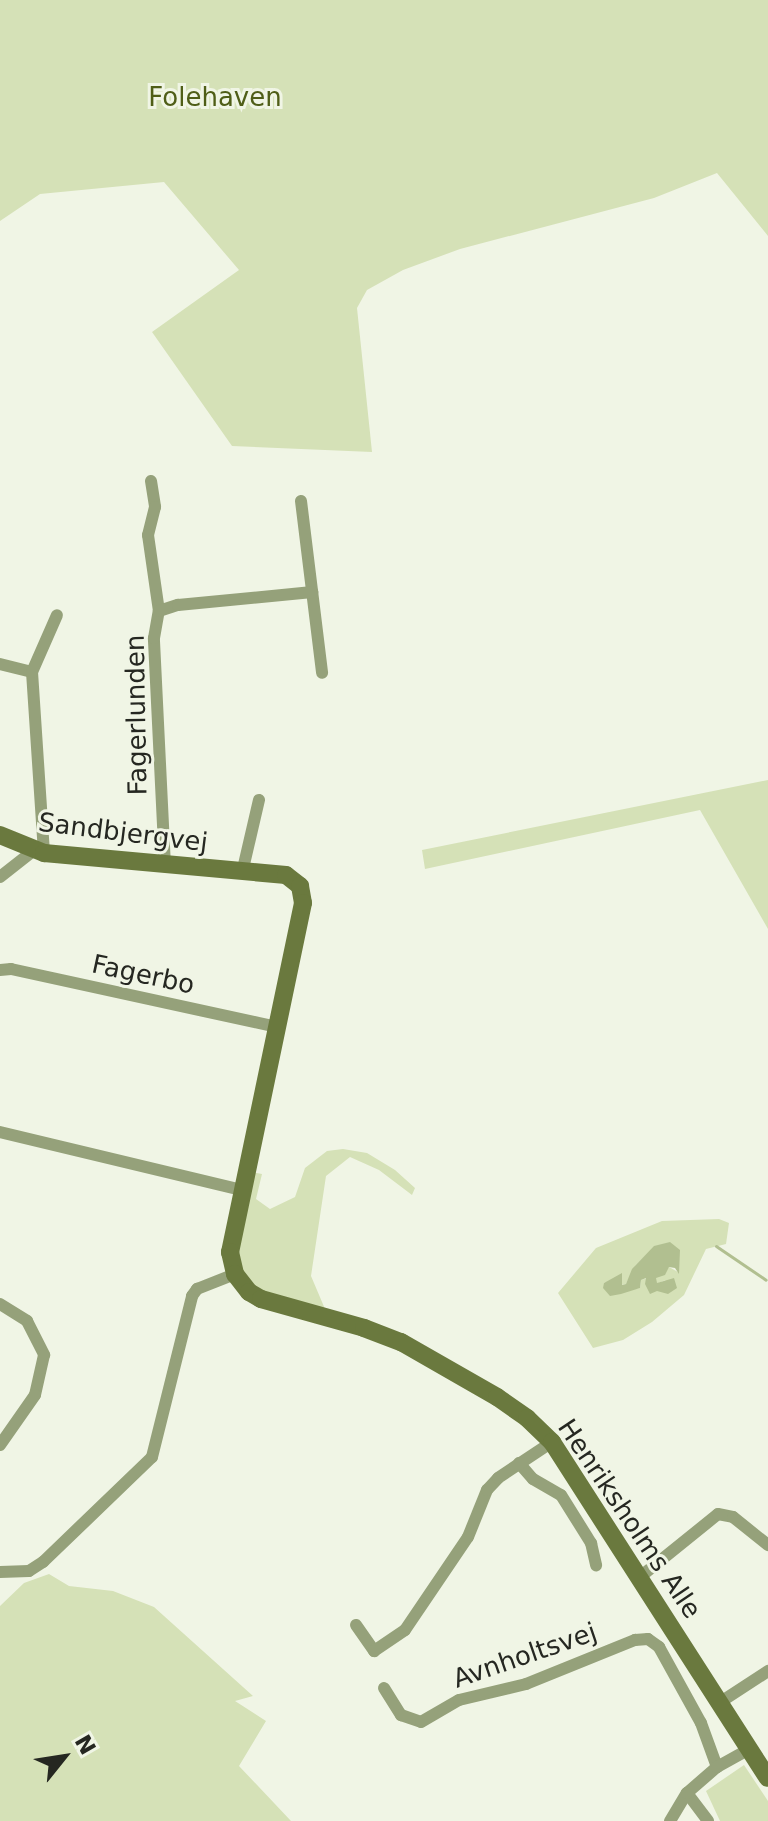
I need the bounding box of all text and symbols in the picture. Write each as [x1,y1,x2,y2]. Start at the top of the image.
park label: Folehaven [148,82,282,114]
street label: Fagerlunden [120,634,154,796]
street label: Sandbjergvej [36,807,210,859]
street label: Fagerbo [89,949,197,1001]
street label: Henriksholms Alle [551,1413,707,1625]
street label: Avnholtsvej [449,1617,601,1695]
north arrow [24,1717,104,1797]
text: N [70,1731,101,1759]

